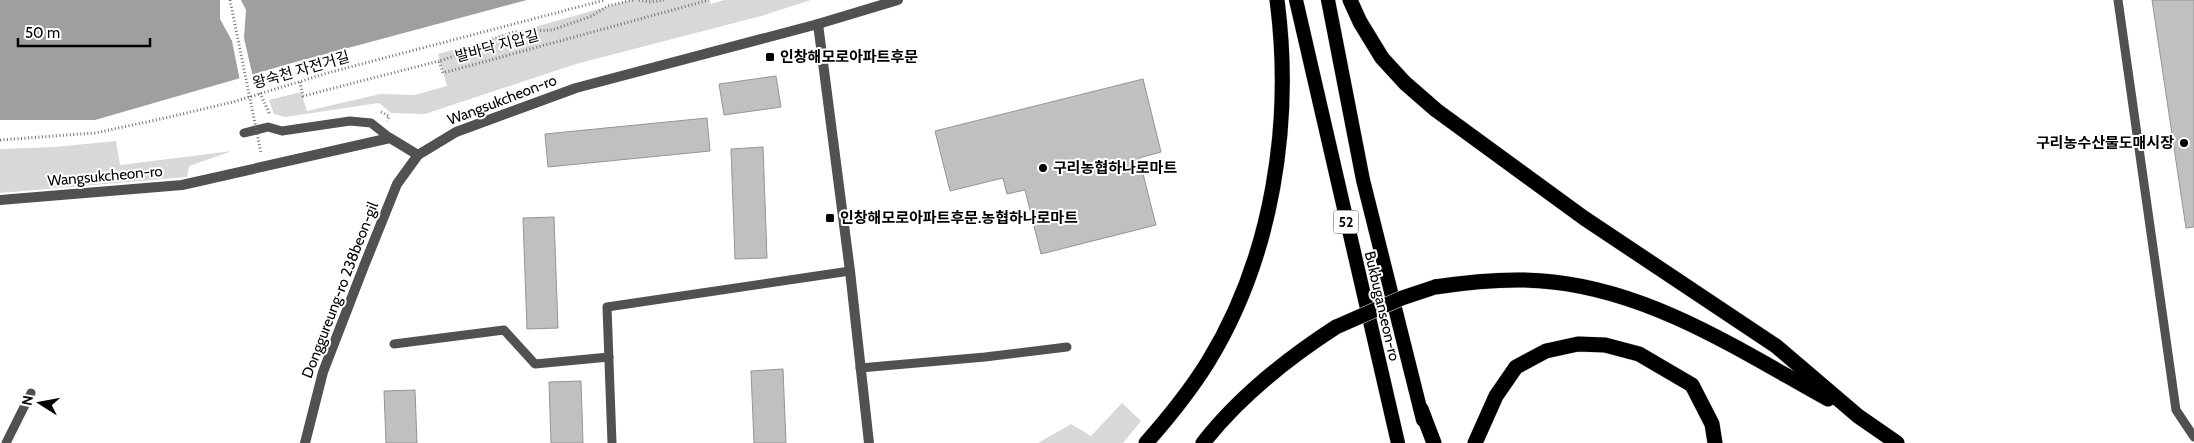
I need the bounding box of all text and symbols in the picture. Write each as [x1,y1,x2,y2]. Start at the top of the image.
scale bar [18,15,150,47]
text: 50 m [25,24,60,42]
street label: 발바닥 지압길 [453,26,541,66]
street label: 왕숙천 자전거길 [250,48,352,92]
place label: 인창해모로아파트후문 [780,48,918,66]
marker: 인창해모로아파트후문 [764,51,776,63]
street label: Wangsukcheon-ro [445,71,559,129]
place label: 구리농수산물도매시장 [2036,134,2174,152]
marker: 구리농수산물도매시장 [2178,137,2190,149]
place label: 구리농협하나로마트 [1053,159,1177,177]
street label: Wangsukcheon-ro [47,162,163,190]
marker: 구리농협하나로마트 [1037,162,1049,174]
street label: Donggureung-ro 238beon-gil [298,199,382,381]
place label: 인창해모로아파트후문.농협하나로마트 [840,209,1078,227]
road number: 52 [1334,210,1358,233]
marker: 인창해모로아파트후문.농협하나로마트 [824,212,836,224]
street label: Bukbuganseon-ro [1361,249,1403,363]
north arrow [15,378,65,428]
text: N [17,394,37,407]

